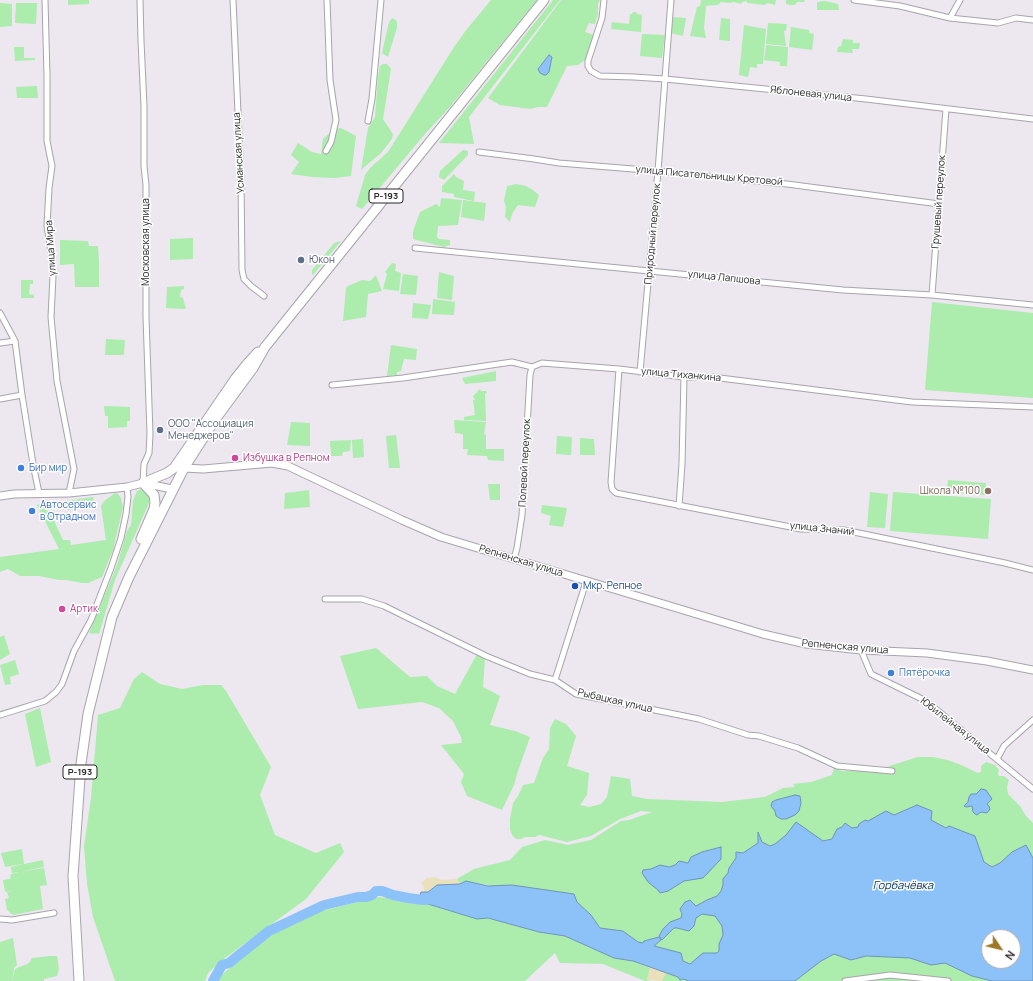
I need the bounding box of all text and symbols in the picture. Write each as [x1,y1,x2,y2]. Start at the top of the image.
street label: Яблоневая улица [769,84,853,104]
street label: Усманская улица [231,112,247,194]
street label: Грушевый переулок [930,155,948,249]
street label: улица Писательницы Кретовой [635,164,783,188]
street label: Природный переулок [643,183,663,285]
road number: Р-193 [369,189,403,203]
street label: Московская улица [140,198,152,286]
street label: улица Мира [43,220,59,276]
place label: Юкон [309,254,335,266]
marker: Юкон [296,255,306,265]
street label: улица Лапшова [687,268,761,288]
street label: улица Тиханкина [640,366,722,384]
place label: ООО "Ассоциация Менеджеров" [168,418,253,442]
street label: Полевой переулок [517,419,533,507]
marker: ООО "Ассоциация Менеджеров" [155,425,165,435]
place label: Избушка в Репном [243,452,330,464]
marker: Избушка в Репном [230,453,240,463]
place label: Бир мир [29,462,67,474]
marker: Бир мир [16,463,26,473]
place label: Школа №100 [920,485,980,497]
marker: Школа №100 [983,486,993,496]
place label: Автосервис в Отрадном [40,499,96,522]
marker: Автосервис в Отрадном [27,506,37,516]
street label: улица Знаний [789,520,855,538]
street label: Репненская улица [478,543,564,579]
place label: Мкр. Репное [583,580,642,592]
marker: Мкр. Репное [570,581,580,591]
place label: Артик [70,603,98,615]
marker: Артик [57,604,67,614]
street label: Репненская улица [801,637,889,657]
place label: Пятёрочка [899,667,950,679]
marker: Пятёрочка [886,668,896,678]
street label: Рыбацкая улица [576,687,654,715]
street label: Юбилейная улица [918,695,992,757]
road number: Р-193 [63,765,97,779]
water label: Горбачёвка [873,879,933,893]
north arrow [981,929,1021,969]
text: N [1002,948,1019,963]

